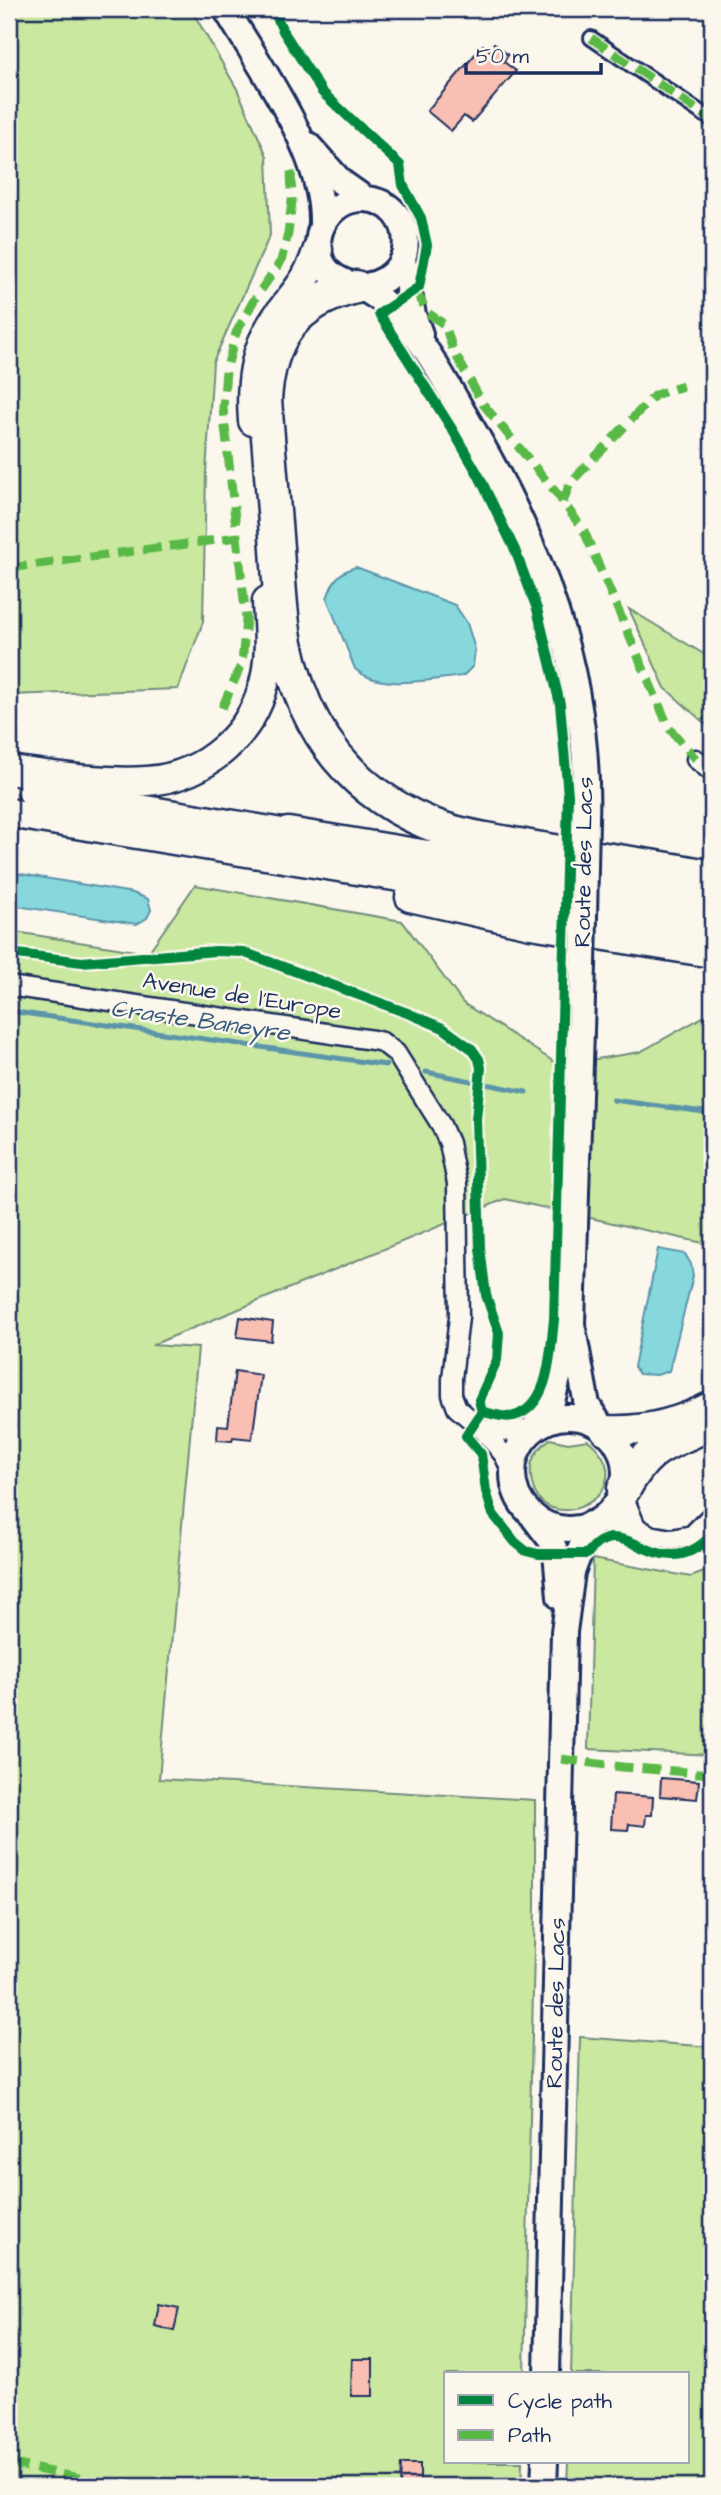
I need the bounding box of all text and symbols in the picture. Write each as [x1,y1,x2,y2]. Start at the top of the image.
scale bar [466,32,600,76]
text: 50 m [476,42,530,71]
street label: Route des Lacs [567,776,601,948]
street label: Avenue de l'Europe [140,964,344,1028]
water label: Craste Baneyre [108,992,293,1051]
street label: Route des Lacs [539,1917,573,2089]
legend [444,2372,690,2464]
text: Cycle path [508,2387,613,2418]
text: Path [508,2421,552,2450]

